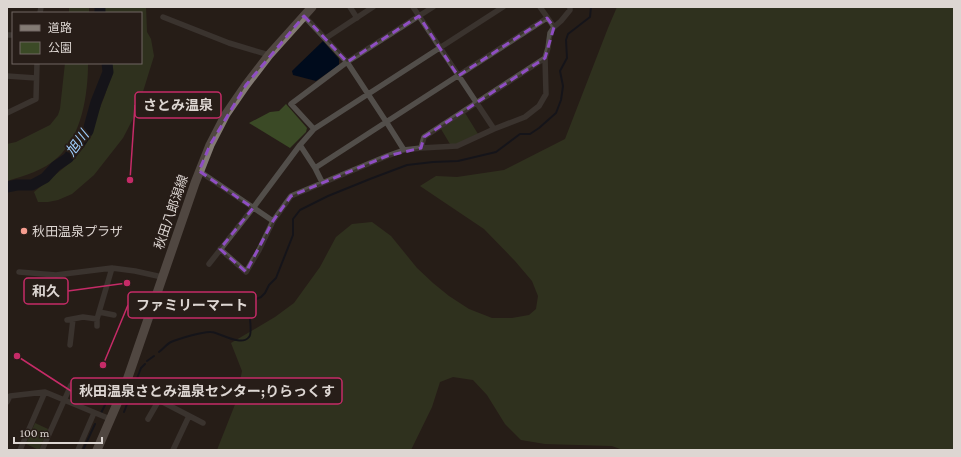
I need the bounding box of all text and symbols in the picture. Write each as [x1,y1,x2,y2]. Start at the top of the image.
legend [12,12,142,64]
text: 道路 [48,21,72,35]
text: 公園 [48,41,72,55]
callout: さとみ温泉 [135,92,221,118]
text: さとみ温泉 [143,97,213,113]
water label: 旭川 [62,125,93,159]
street label: 秋田八郎潟線 [151,173,191,251]
place label: 秋田温泉プラザ [32,224,123,239]
marker: 秋田温泉プラザ [19,226,29,236]
callout: 和久 [24,278,68,304]
text: 和久 [32,283,60,299]
callout: ファミリーマート [128,292,256,318]
text: ファミリーマート [136,297,248,313]
callout: 秋田温泉さとみ温泉センター;りらっくす [71,378,342,404]
text: 秋田温泉さとみ温泉センター;りらっくす [79,383,335,400]
scale bar [14,419,102,445]
text: 100 m [20,426,50,440]

